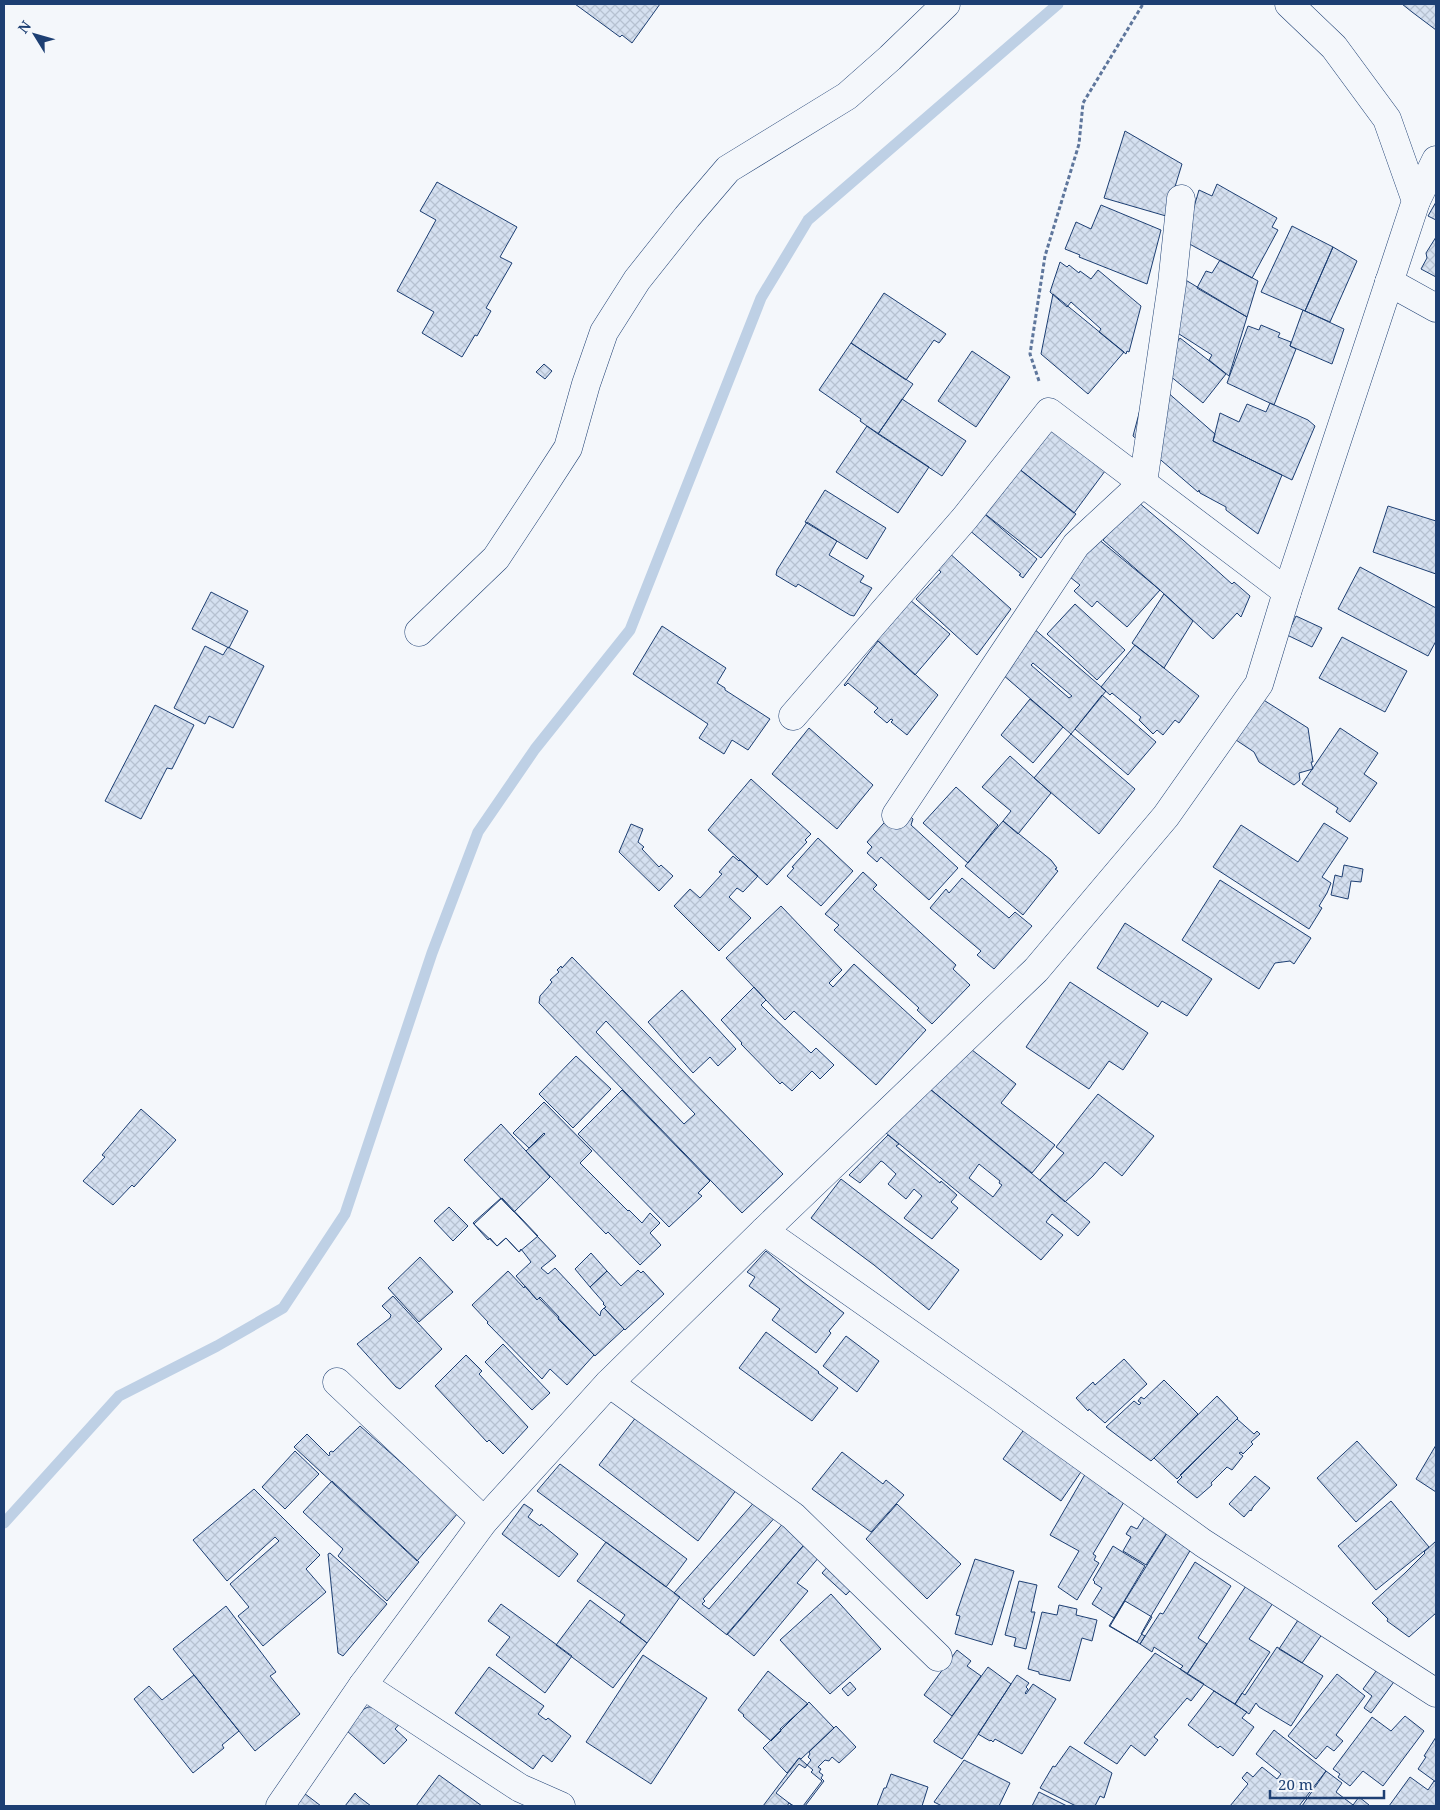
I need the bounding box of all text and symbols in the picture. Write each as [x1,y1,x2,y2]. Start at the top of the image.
north arrow [10,10,60,60]
text: N [13,17,35,37]
scale bar [1270,1768,1384,1800]
text: 20 m [1278,1774,1313,1794]

